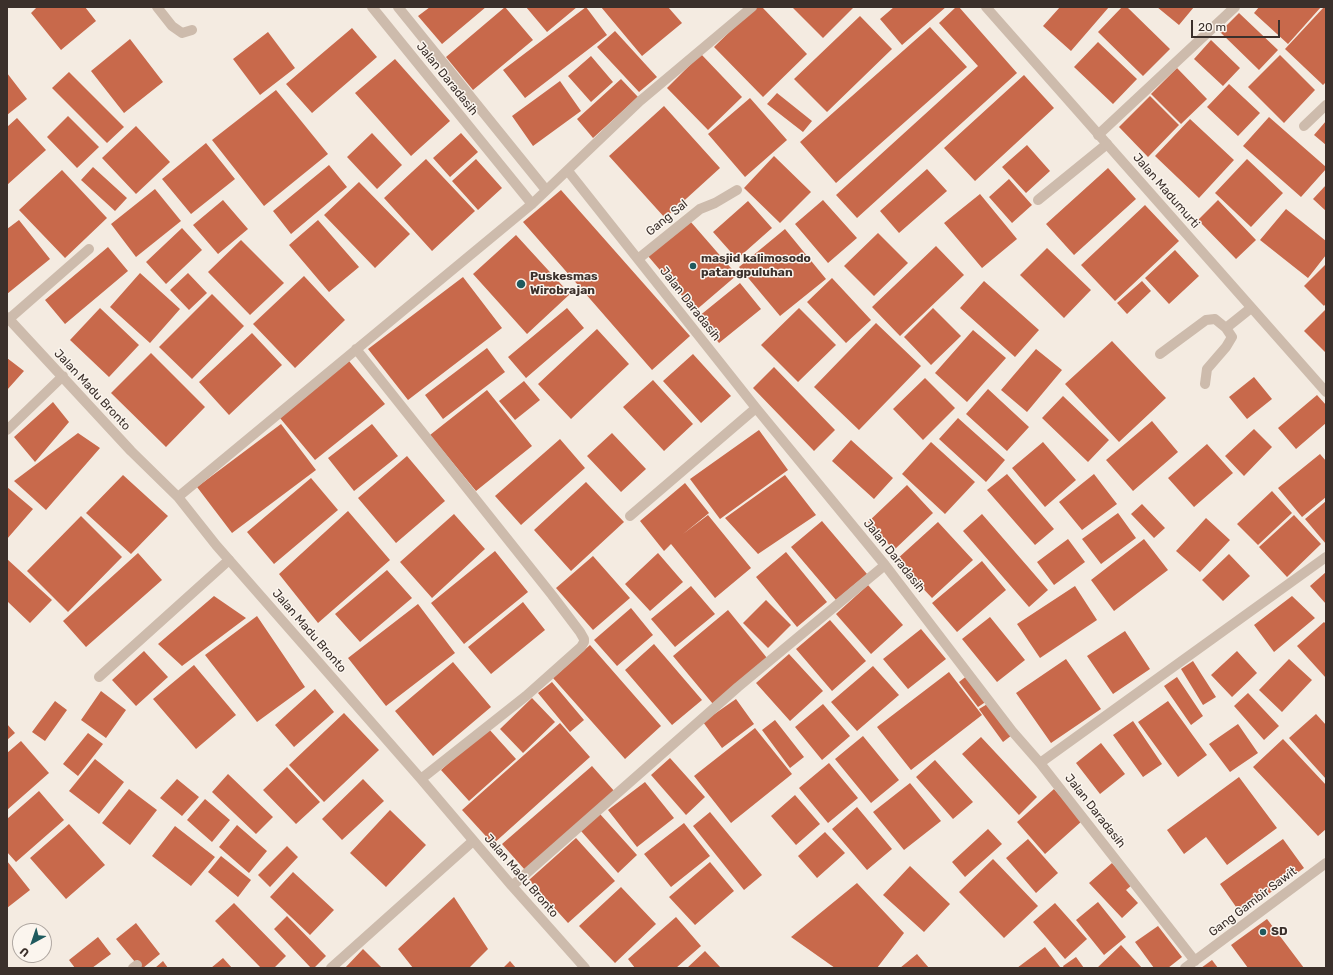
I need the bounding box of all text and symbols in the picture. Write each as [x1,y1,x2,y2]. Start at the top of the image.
scale bar [1193,12,1282,38]
text: 20 m [1198,20,1226,34]
street label: Jalan Daradasih [413,39,481,119]
street label: Jalan Madumurti [1130,151,1202,231]
street label: Gang Sal [643,197,691,239]
place label: masjid kalimosodo patangpuluhan [701,252,811,280]
marker: masjid kalimosodo patangpuluhan [688,261,698,271]
street label: Jalan Daradasih [657,264,723,344]
place label: Puskesmas Wirobrajan [530,270,598,298]
marker: Puskesmas Wirobrajan [515,278,527,290]
street label: Jalan Madu Bronto [51,347,133,433]
street label: Jalan Daradasih [860,516,928,596]
street label: Jalan Madu Bronto [269,586,349,676]
street label: Jalan Daradasih [1062,771,1128,851]
street label: Jalan Madu Bronto [481,831,561,921]
street label: Gang Gambir Sawit [1206,864,1300,940]
north arrow [12,923,52,963]
place label: SD [1271,925,1288,939]
marker: SD [1258,927,1268,937]
text: U [17,944,32,959]

